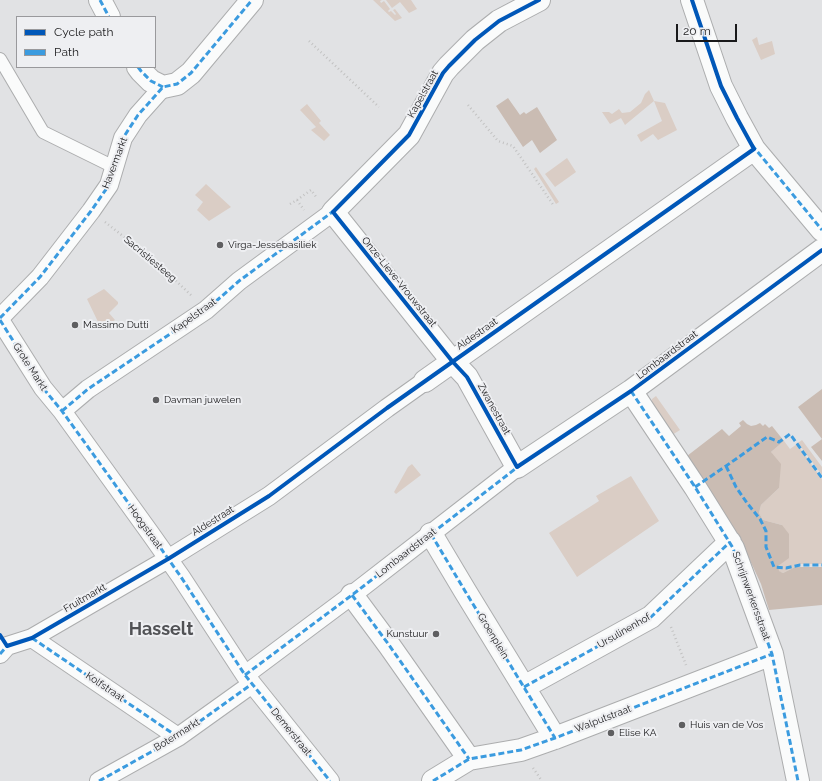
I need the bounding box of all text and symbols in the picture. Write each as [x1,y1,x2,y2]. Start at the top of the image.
legend [16,16,156,68]
scale bar [678,16,739,42]
text: 20 m [683,24,711,38]
text: Cycle path [54,25,113,39]
text: Path [54,45,79,59]
street label: Kapelstraat [405,68,441,120]
street label: Havermarkt [100,136,130,190]
street label: Sacristiesteeg [121,234,179,284]
street label: Onze-Lieve-Vrouwstraat [359,235,439,329]
place label: Virga-Jessebasiliek [228,239,316,251]
marker: Virga-Jessebasiliek [215,240,225,250]
street label: Kapelstraat [169,296,219,336]
street label: Aldestraat [454,315,500,353]
place label: Massimo Dutti [83,319,149,331]
marker: Massimo Dutti [70,320,80,330]
street label: Lombaardstraat [634,328,700,382]
street label: Grote Markt [10,341,50,393]
street label: Zwanestraat [475,381,513,437]
place label: Davman juwelen [164,394,241,406]
marker: Davman juwelen [151,395,161,405]
street label: Hoogstraat [125,503,165,551]
street label: Aldestraat [190,503,236,539]
street label: Lombaardstraat [373,526,439,580]
street label: Schrijnwerkersstraat [729,550,773,642]
street label: Fruitmarkt [62,581,108,615]
street label: Groenplein [475,611,511,661]
street label: Ursulinenhof [595,611,653,651]
district label: Hasselt [129,619,193,641]
place label: Kunstuur [386,628,428,640]
marker: Kunstuur [431,629,441,639]
street label: Kolfstraat [83,670,127,704]
street label: Walputstraat [573,703,633,735]
street label: Demerstraat [268,706,314,758]
street label: Botermarkt [152,716,202,754]
place label: Huis van de Vos [690,719,763,731]
marker: Huis van de Vos [677,720,687,730]
place label: Elise KA [619,727,656,739]
marker: Elise KA [606,728,616,738]

